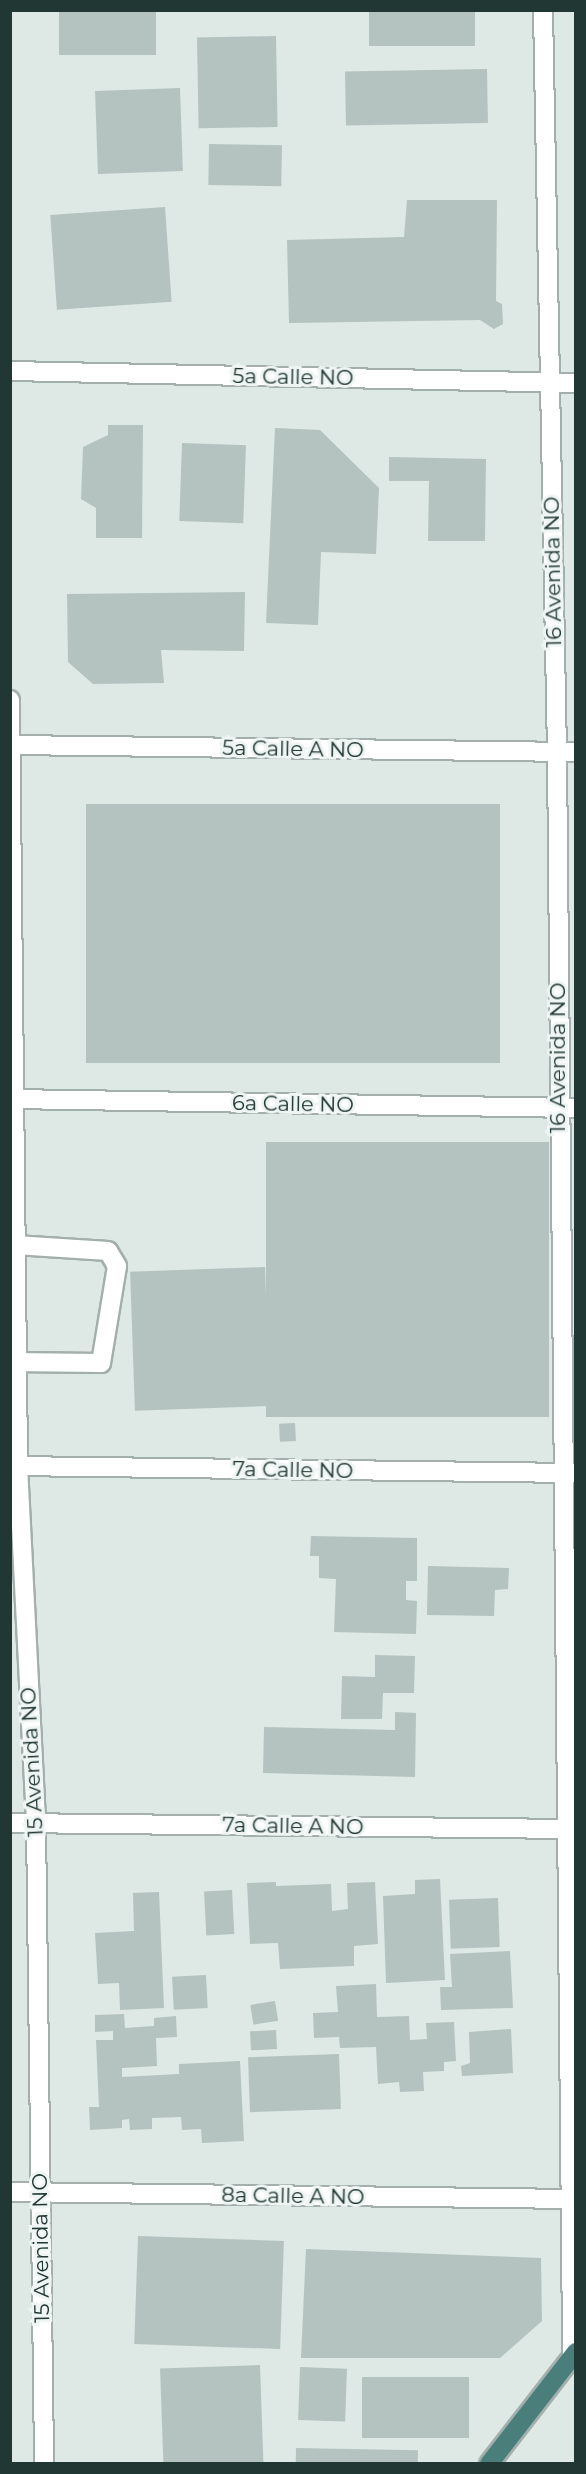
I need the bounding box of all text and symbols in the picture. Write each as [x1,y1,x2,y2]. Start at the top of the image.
street label: 5a Calle NO [232,363,354,391]
street label: 16 Avenida NO [539,496,567,648]
street label: 5a Calle A NO [222,735,364,763]
street label: 16 Avenida NO [545,983,571,1133]
street label: 6a Calle NO [232,1090,354,1118]
street label: 7a Calle NO [232,1456,354,1484]
street label: 15 Avenida NO [15,1686,49,1838]
street label: 7a Calle A NO [222,1812,364,1840]
street label: 15 Avenida NO [27,2173,55,2323]
street label: 8a Calle A NO [221,2182,365,2210]

